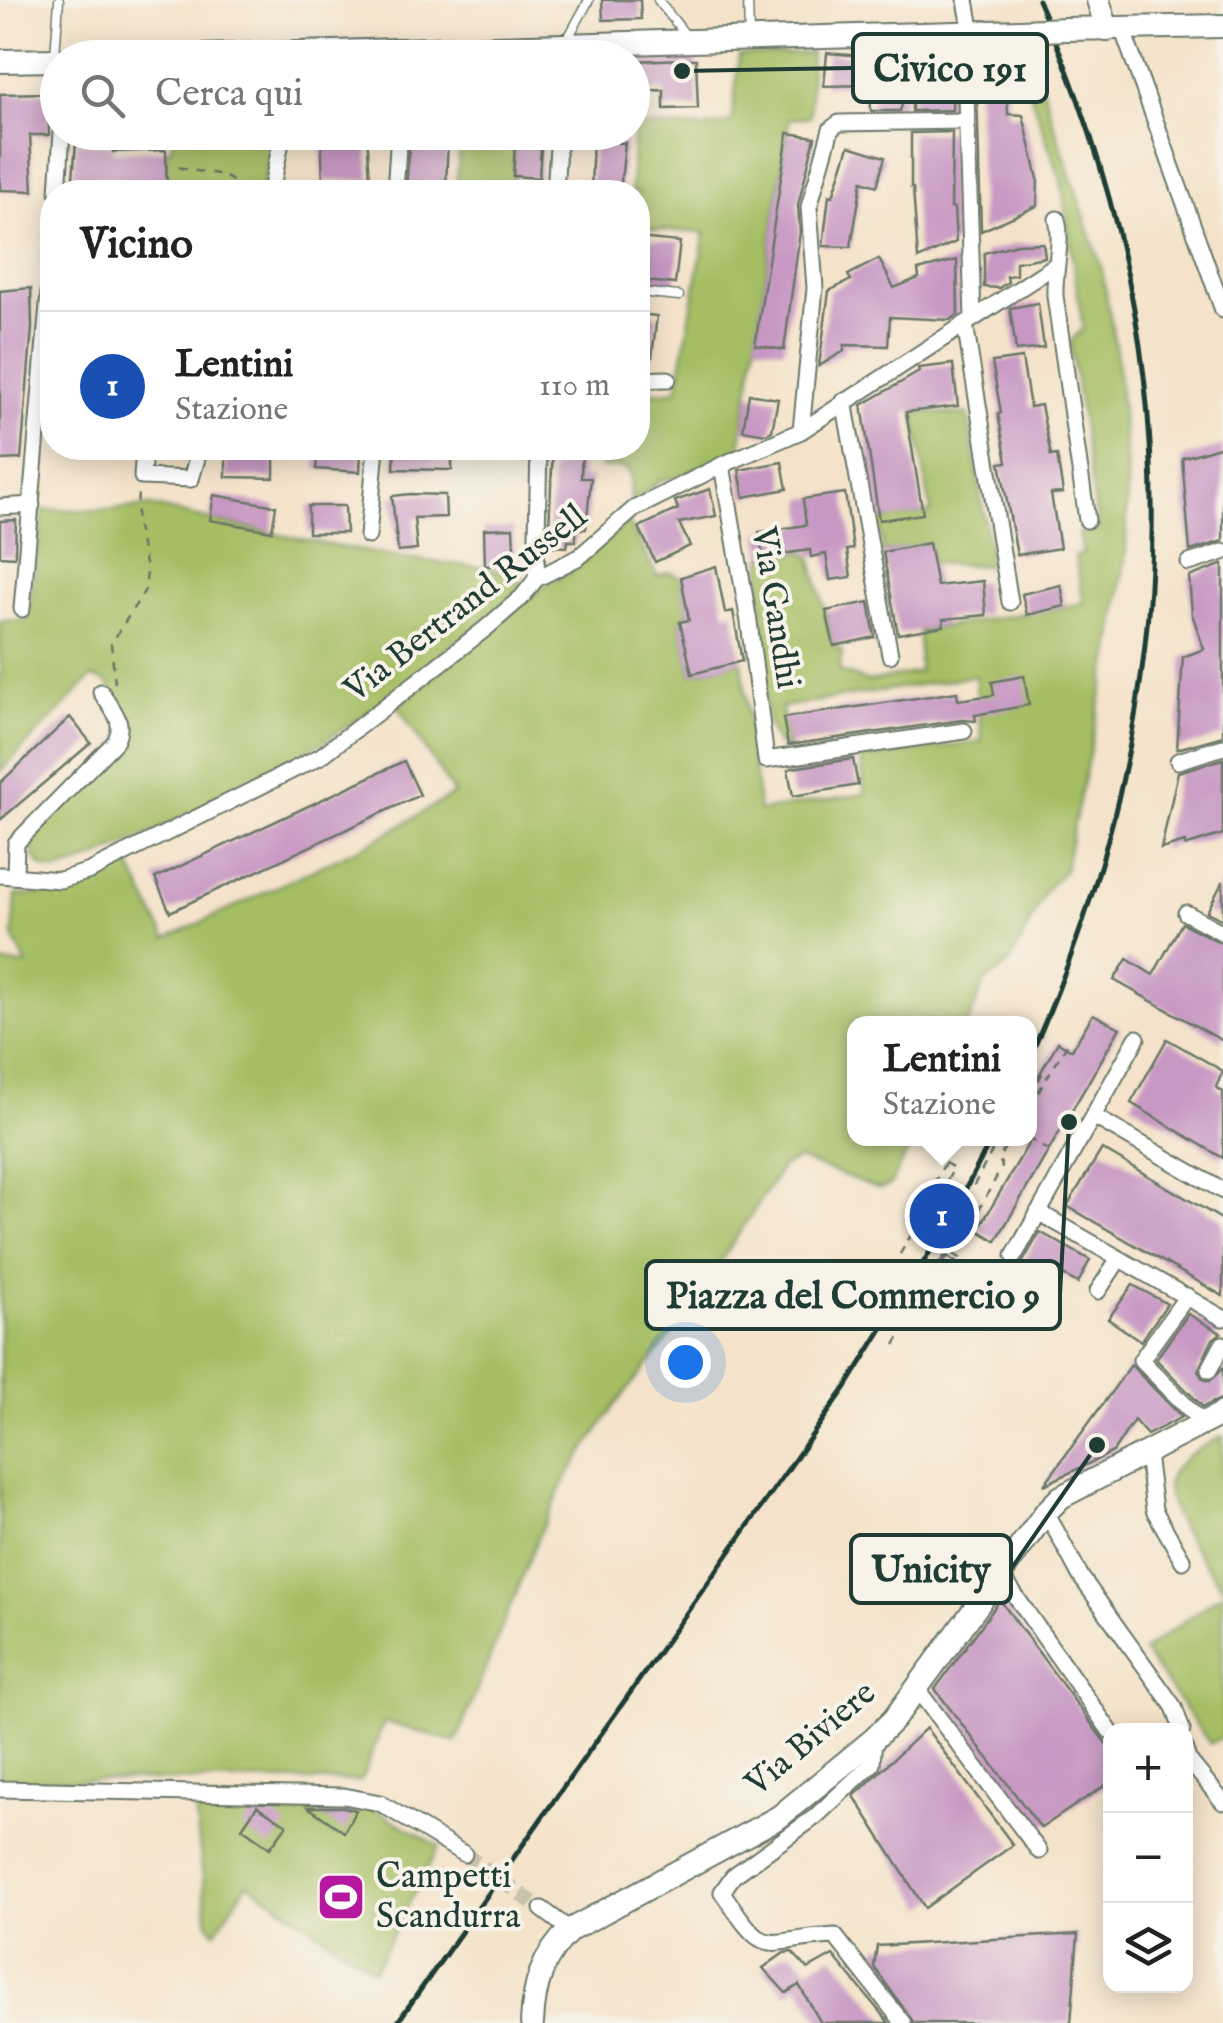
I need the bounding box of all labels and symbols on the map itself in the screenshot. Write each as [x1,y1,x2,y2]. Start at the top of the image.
callout: Civico 191 [853,34,1047,102]
text: Civico 191 [873,47,1027,95]
street label: Via Bertrand Russell [335,495,597,714]
street label: Via Gandhi [740,523,810,692]
pin: 1 [910,1178,974,1254]
callout: Piazza del Commercio 9 [646,1261,1060,1329]
text: Piazza del Commercio 9 [666,1274,1040,1322]
your location [660,1337,711,1388]
callout: Unicity [851,1535,1011,1603]
text: Unicity [871,1548,992,1596]
street label: Via Biviere [736,1671,886,1807]
place label: Campetti Scandurra [376,1855,521,1940]
sports icon: Campetti Scandurra [315,1871,367,1923]

